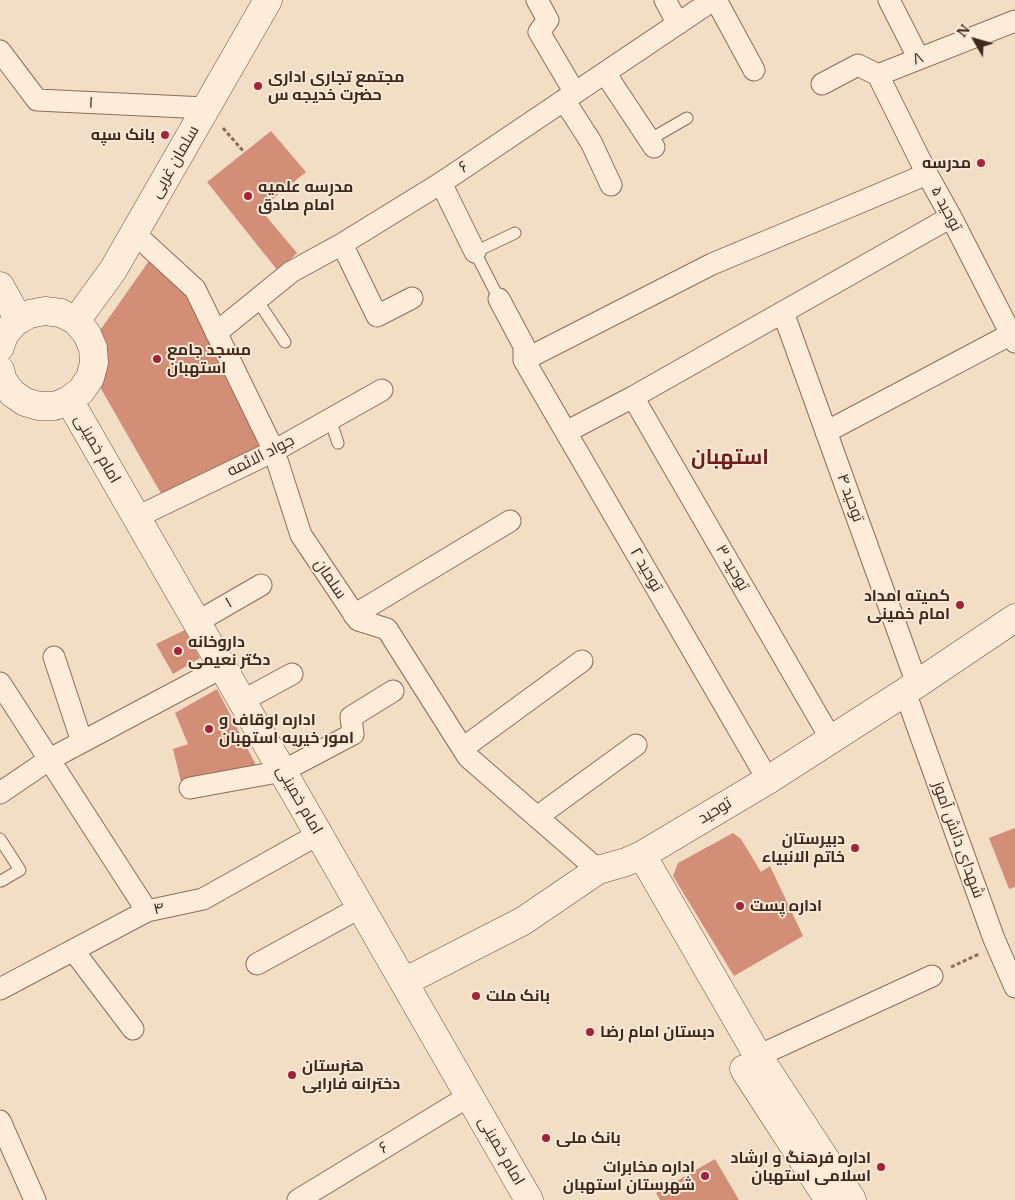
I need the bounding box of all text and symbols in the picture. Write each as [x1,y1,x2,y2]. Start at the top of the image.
north arrow [950,15,1000,65]
text: N [953,21,974,41]
street label: ۸ [910,48,926,70]
place label: مجتمع تجاری اداری حضرت خدیجه س [268,67,404,105]
marker: مجتمع تجاری اداری حضرت خدیجه س [252,80,264,92]
street label: ۱ [88,93,94,113]
street label: سلمان غربی [146,122,204,202]
place label: بانک سپه [91,125,155,145]
marker: بانک سپه [159,129,171,141]
place label: مدرسه [922,153,971,173]
street label: ۶ [455,157,473,177]
marker: مدرسه [975,157,987,169]
place label: مدرسه علمیه امام صادق [258,177,353,215]
street label: توحید ۵ [926,183,966,235]
marker: مدرسه علمیه امام صادق [242,190,254,202]
place label: مسجد جامع استهبان [167,340,251,378]
marker: مسجد جامع استهبان [151,353,163,365]
street label: امام خمینی [70,411,124,487]
street label: جواد الائمه [224,431,298,481]
district label: استهبان [691,445,769,471]
street label: توحید ۴ [832,471,868,525]
street label: توحید ۳ [711,541,753,595]
street label: توحید ۲ [626,544,666,596]
street label: سلمان [310,555,350,603]
place label: کمیته امداد امام خمینی [864,586,950,624]
street label: ۱ [222,593,236,613]
marker: کمیته امداد امام خمینی [954,599,966,611]
place label: داروخانه دکتر نعیمی [188,632,270,670]
marker: داروخانه دکتر نعیمی [172,645,184,657]
place label: اداره اوقاف و امور خیریه استهبان [219,710,354,748]
marker: اداره اوقاف و امور خیریه استهبان [203,723,215,735]
street label: امام خمینی [272,762,326,838]
street label: شهدای دانش آموز [928,779,988,901]
street label: توحید [695,794,735,828]
place label: دبیرستان خاتم الانبیاء [762,829,845,867]
marker: دبیرستان خاتم الانبیاء [849,842,861,854]
place label: اداره پست [750,896,822,916]
street label: ۴ [152,898,166,920]
marker: اداره پست [734,900,746,912]
place label: بانک ملت [486,986,550,1006]
marker: بانک ملت [470,990,482,1002]
place label: دبستان امام رضا [600,1022,715,1042]
marker: دبستان امام رضا [584,1026,596,1038]
place label: هنرستان دخترانه فارابی [302,1056,400,1094]
marker: هنرستان دخترانه فارابی [286,1069,298,1081]
street label: امام خمینی [474,1113,528,1189]
place label: بانک ملی [556,1128,621,1148]
marker: بانک ملی [540,1132,552,1144]
street label: ۶ [376,1138,392,1158]
place label: اداره فرهنگ و ارشاد اسلامی استهبان [730,1148,871,1186]
place label: اداره مخابرات شهرستان استهبان [563,1157,695,1195]
marker: اداره فرهنگ و ارشاد اسلامی استهبان [875,1161,887,1173]
marker: اداره مخابرات شهرستان استهبان [699,1170,711,1182]

